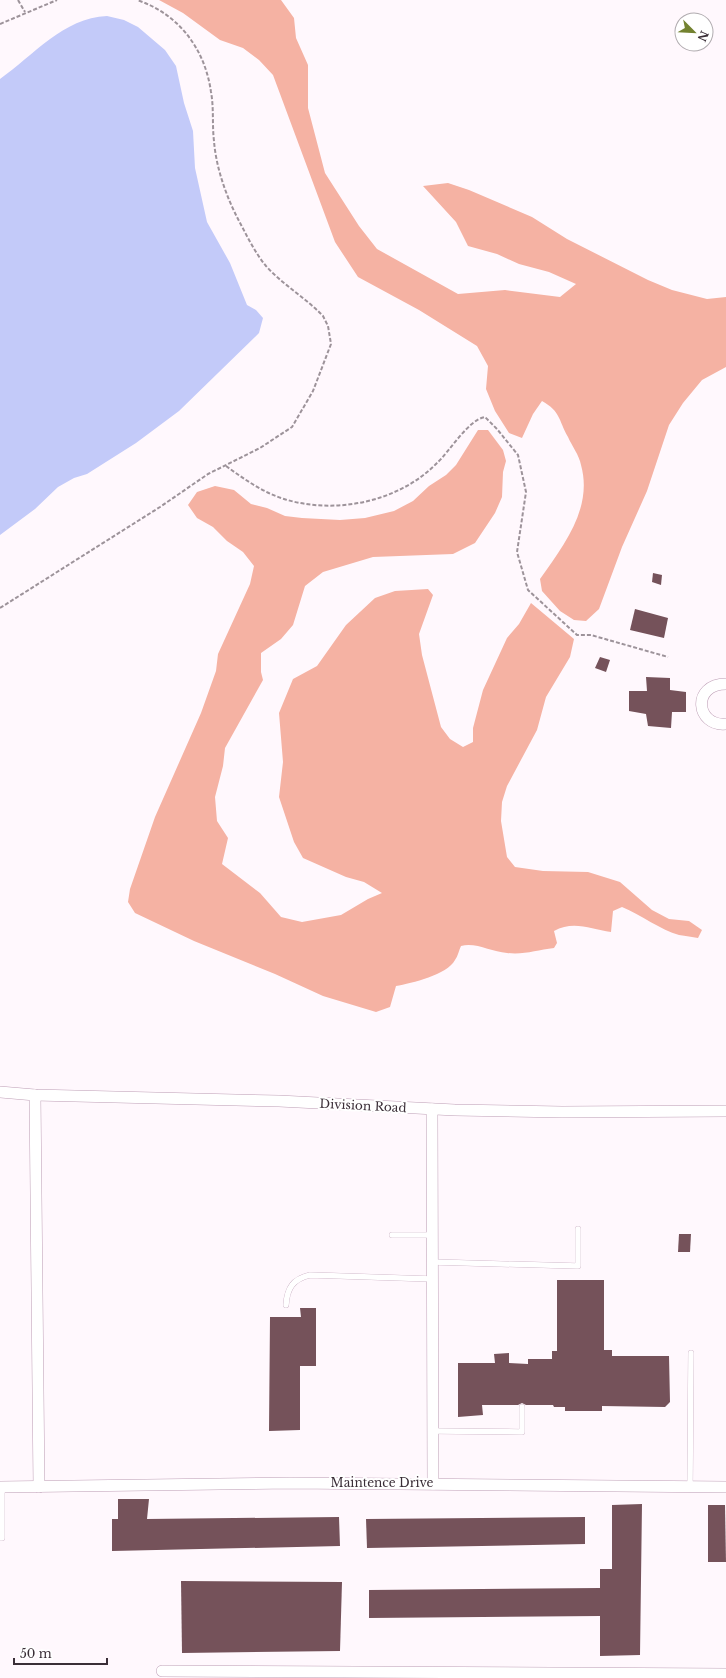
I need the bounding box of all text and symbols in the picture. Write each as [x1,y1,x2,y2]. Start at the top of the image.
north arrow [674,12,714,52]
text: N [694,28,712,44]
street label: Division Road [319,1096,407,1115]
street label: Maintence Drive [331,1475,434,1490]
scale bar [14,1640,107,1666]
text: 50 m [20,1646,52,1661]

